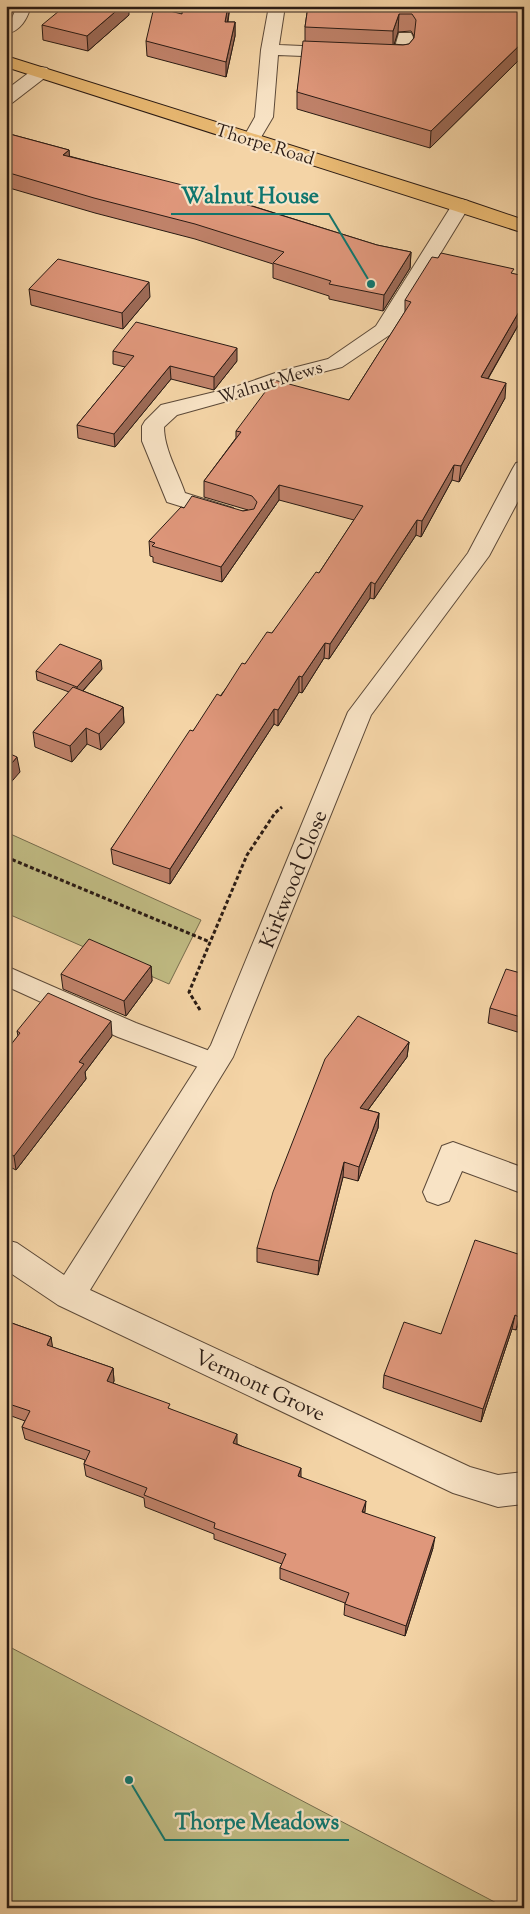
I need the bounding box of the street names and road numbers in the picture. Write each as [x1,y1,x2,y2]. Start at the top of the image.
street label: Thorpe Road [212,119,317,173]
street label: Walnut Mews [215,356,326,412]
street label: Kirkwood Close [254,806,336,953]
street label: Vermont Grove [189,1343,329,1430]

